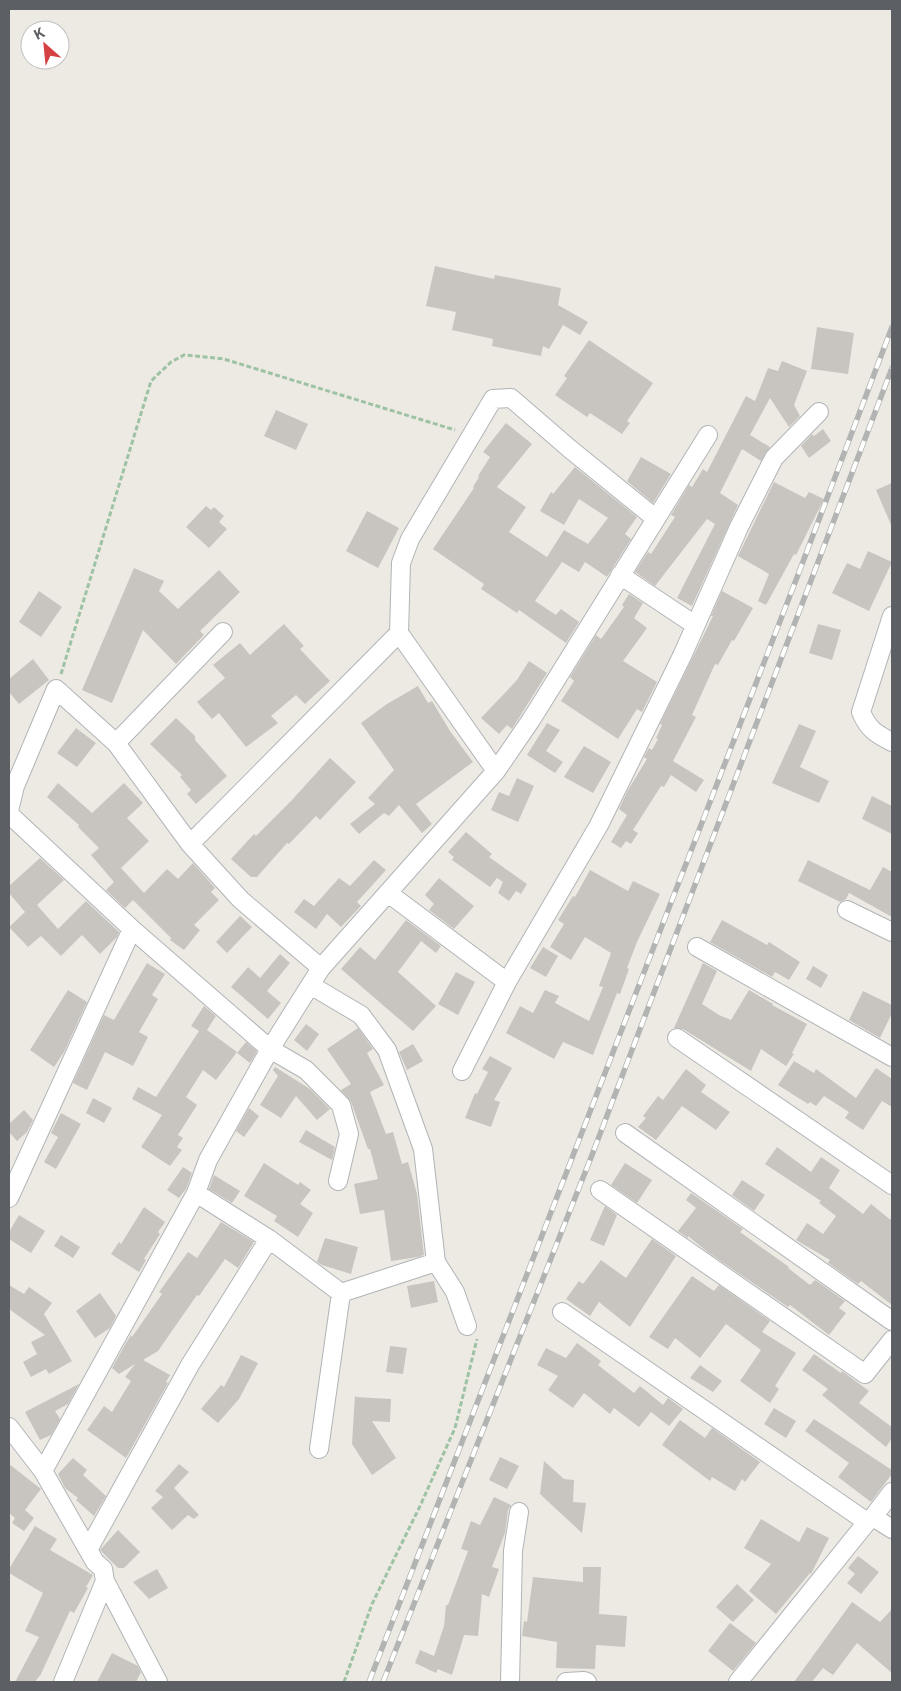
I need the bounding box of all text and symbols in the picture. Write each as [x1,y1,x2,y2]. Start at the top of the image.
north arrow [20,20,70,70]
text: K [31,24,47,43]

